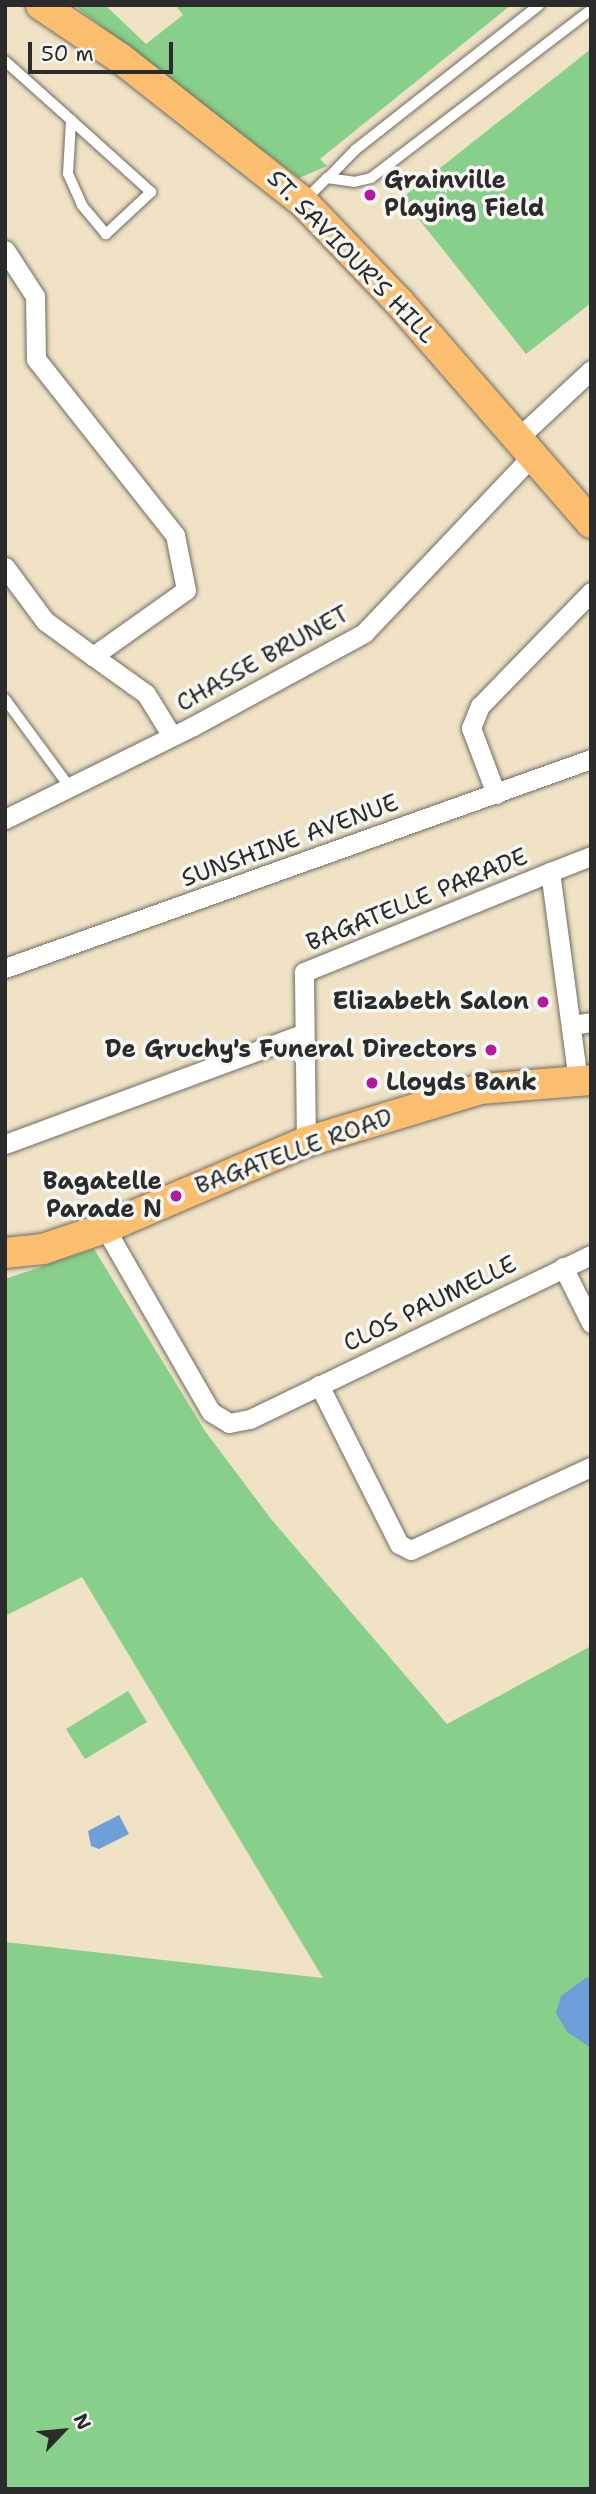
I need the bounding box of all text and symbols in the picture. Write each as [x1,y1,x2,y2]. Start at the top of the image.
scale bar [32,28,177,72]
text: 50 m [41,40,94,68]
street label: ST. SAVIOUR'S HILL [261,164,441,350]
place label: Grainville Playing Field [384,167,545,223]
marker: Grainville Playing Field [362,187,378,203]
street label: CHASSE BRUNET [172,600,354,718]
street label: SUNSHINE AVENUE [178,788,402,894]
street label: BAGATELLE PARADE [302,842,532,958]
place label: Elizabeth Salon [332,988,529,1016]
marker: Elizabeth Salon [535,994,551,1010]
place label: De Gruchy's Funeral Directors [105,1036,477,1064]
marker: De Gruchy's Funeral Directors [483,1042,499,1058]
place label: Lloyds Bank [386,1069,537,1097]
marker: Lloyds Bank [364,1075,380,1091]
street label: BAGATELLE ROAD [191,1103,397,1201]
place label: Bagatelle Parade N [43,1168,162,1224]
marker: Bagatelle Parade N [168,1188,184,1204]
street label: CLOS PAUMELLE [339,1250,521,1358]
north arrow [28,2396,98,2466]
text: N [68,2409,97,2434]

